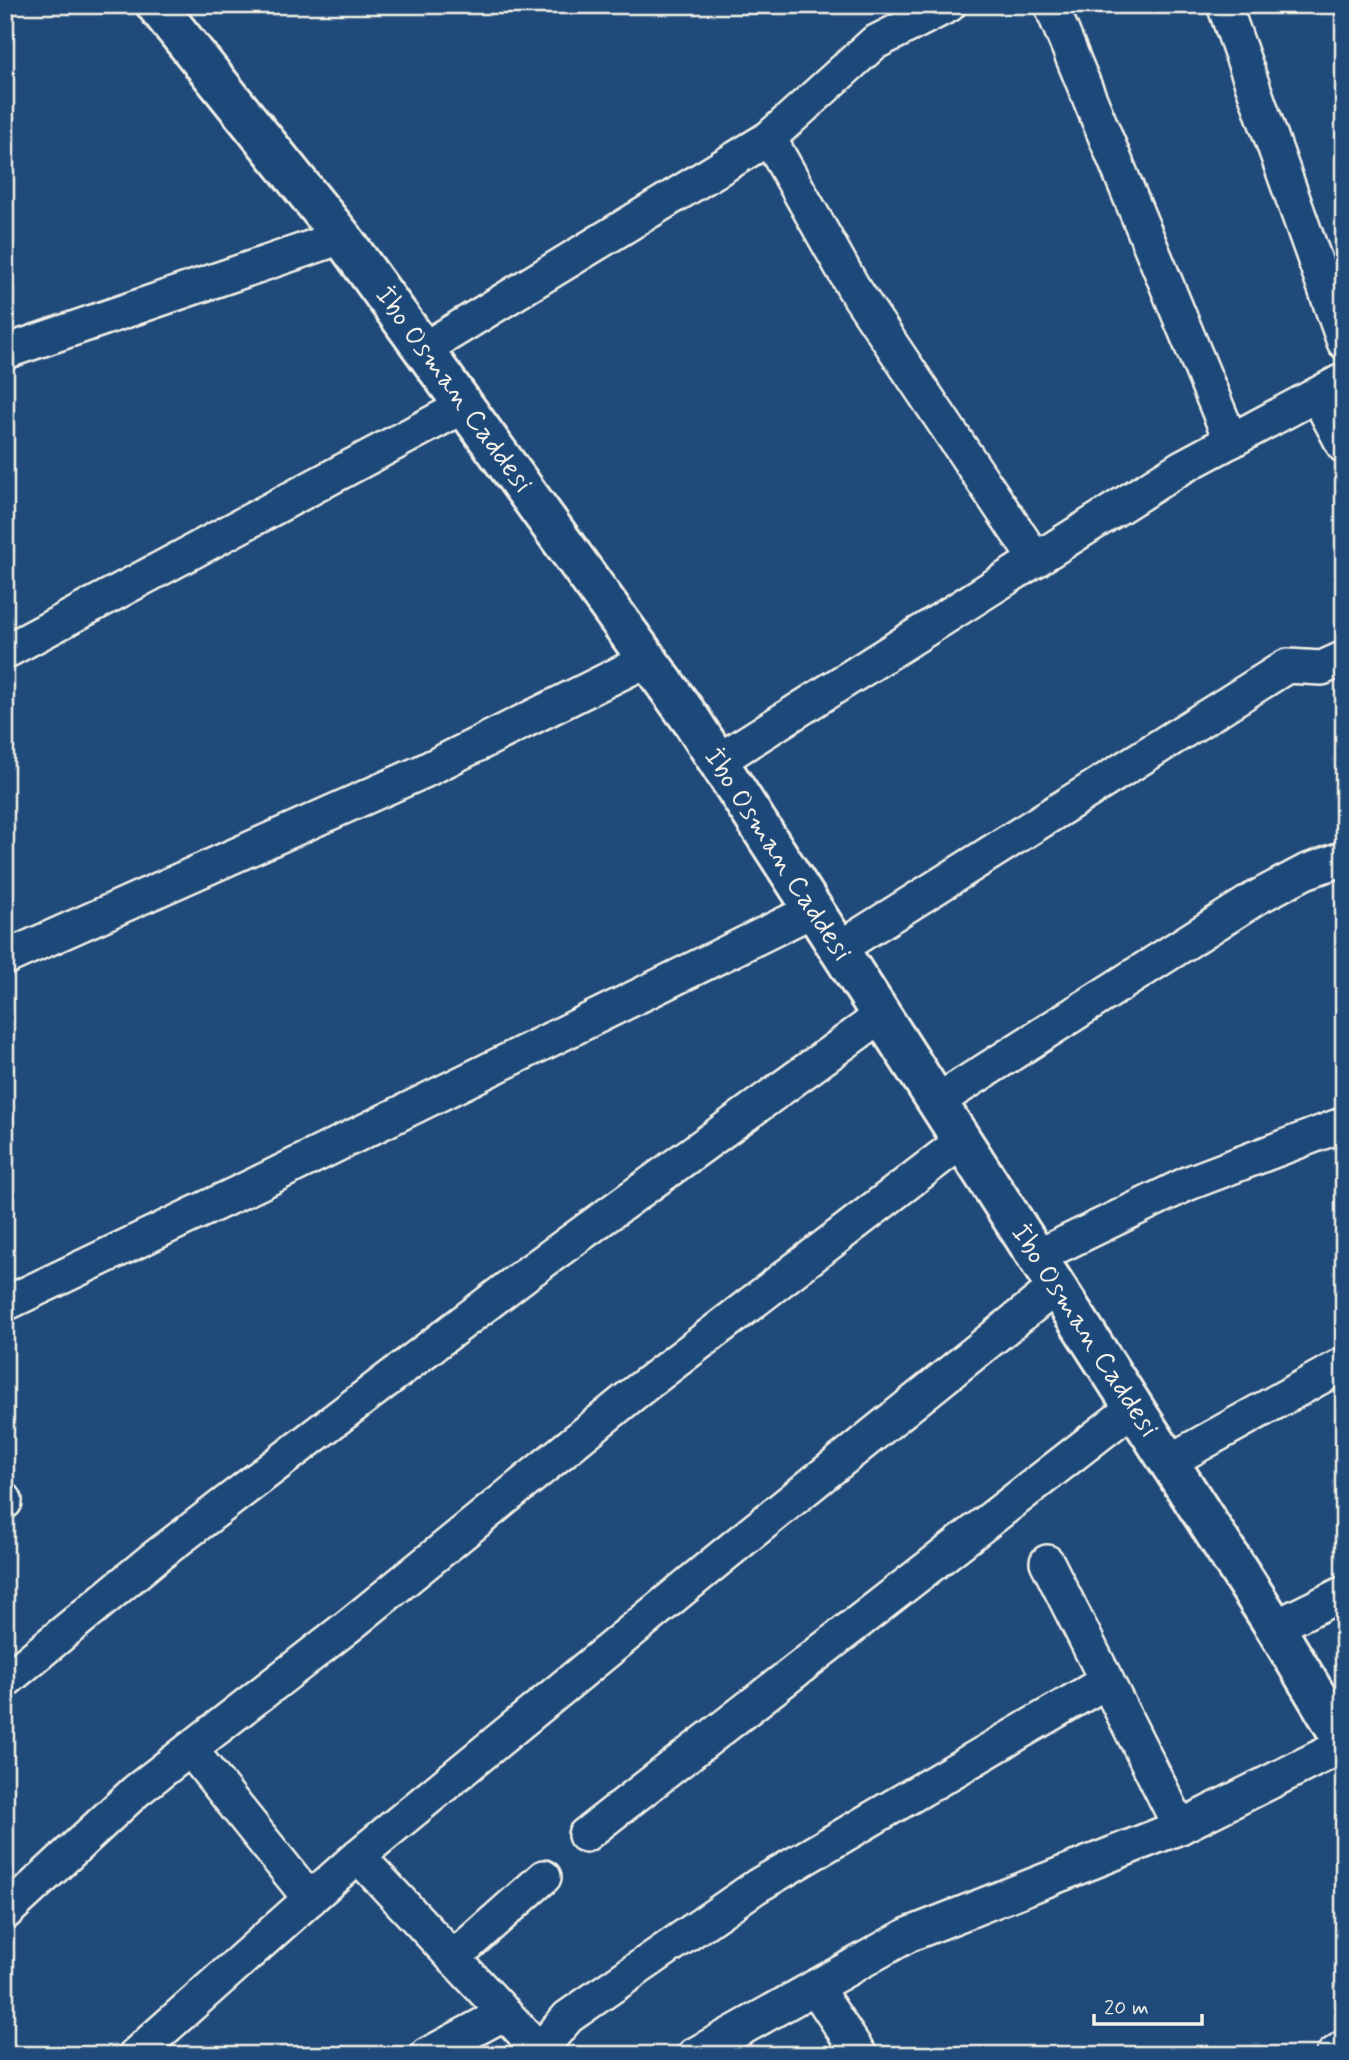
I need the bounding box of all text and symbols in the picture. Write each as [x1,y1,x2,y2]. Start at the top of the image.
street label: İbo Osman Caddesi [366,279,540,501]
street label: İbo Osman Caddesi [694,741,860,969]
street label: İbo Osman Caddesi [1001,1217,1167,1445]
scale bar [1094,1983,1202,2027]
text: 20 m [1104,1994,1149,2022]

